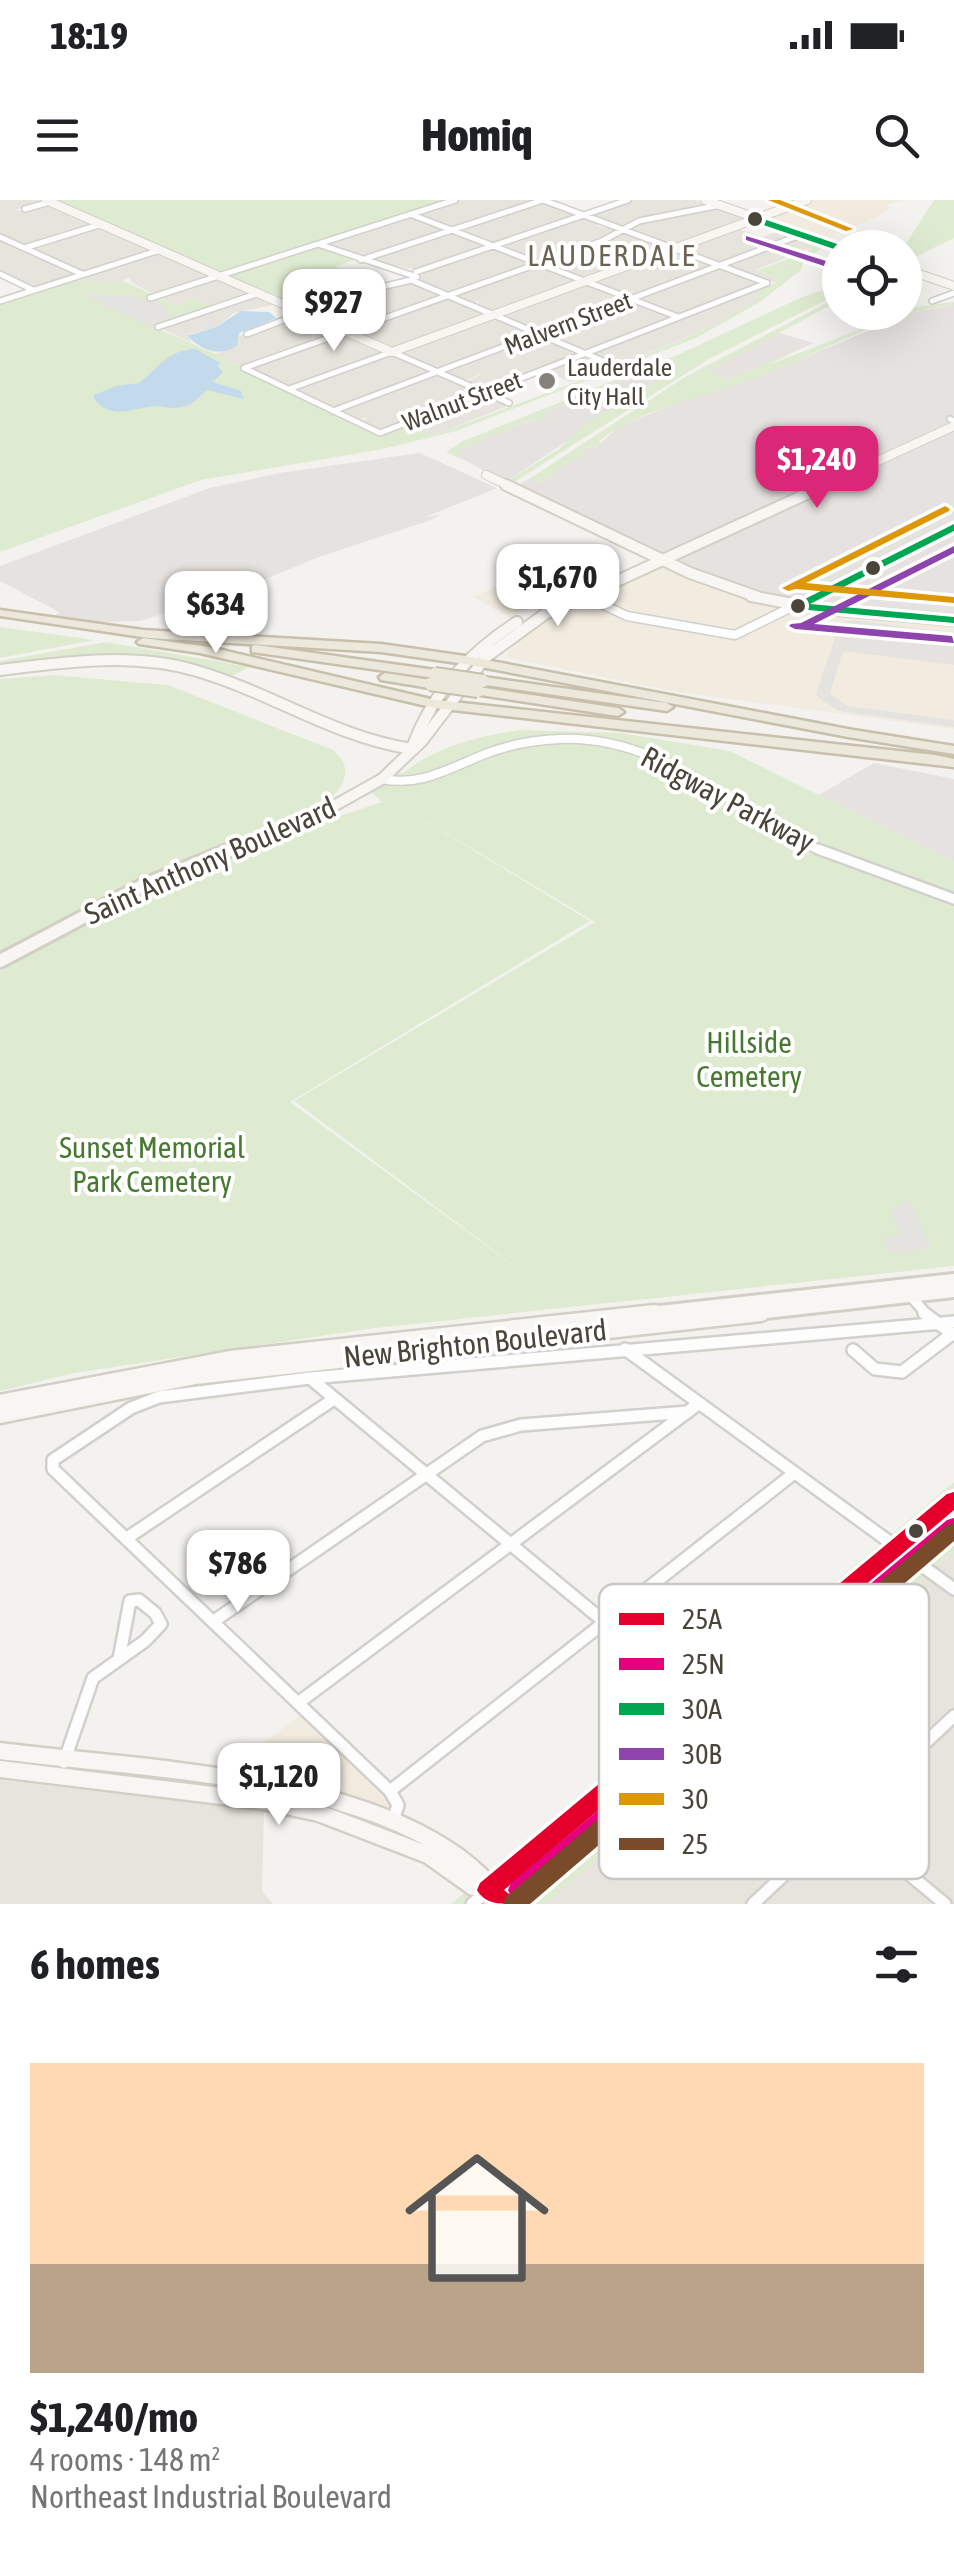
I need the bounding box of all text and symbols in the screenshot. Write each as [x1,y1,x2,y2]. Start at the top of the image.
text: 18:19 [50,14,128,57]
icon: menu [30,108,85,163]
icon: search [869,108,924,163]
text: Homiq [421,109,533,161]
unlabelled marker [745,209,765,229]
map controls [822,230,922,330]
button: locate [822,230,922,330]
district label: LAUDERDALE [527,238,697,272]
pin: $927 [275,269,393,354]
text: $927 [305,283,363,320]
street label: Malvern Street [500,286,636,360]
place label: Lauderdale City Hall [567,353,672,410]
street label: Walnut Street [398,365,526,437]
marker: Lauderdale City Hall [536,370,558,392]
pin: $1,240 [736,426,898,511]
text: $1,240 [777,440,857,477]
pin: $1,670 [477,544,639,629]
text: $1,670 [518,558,598,595]
unlabelled marker [863,558,883,578]
pin: $634 [157,571,275,656]
text: $634 [187,585,245,622]
unlabelled marker [788,596,808,616]
street label: Ridgway Parkway [636,739,820,859]
street label: Saint Anthony Boulevard [79,789,341,931]
park label: Hillside Cemetery [696,1025,802,1093]
park label: Sunset Memorial Park Cemetery [59,1130,245,1198]
street label: New Brighton Boulevard [342,1312,608,1374]
unlabelled marker [906,1521,926,1541]
pin: $786 [179,1530,297,1615]
text: $786 [209,1544,267,1581]
legend [599,1584,929,1879]
text: 25A [682,1603,722,1635]
text: 25N [682,1648,725,1680]
text: 30A [682,1693,722,1725]
text: 30B [682,1738,722,1770]
pin: $1,120 [198,1743,360,1828]
text: $1,120 [239,1757,319,1794]
text: 30 [682,1783,708,1815]
text: 25 [682,1828,708,1860]
icon: filters [869,1937,924,1992]
text: 6 homes [30,1940,160,1988]
icon: home [387,2128,567,2308]
text: $1,240/mo [30,2393,198,2441]
text: 4 rooms · 148 m² [30,2441,220,2478]
text: Northeast Industrial Boulevard [30,2478,392,2515]

